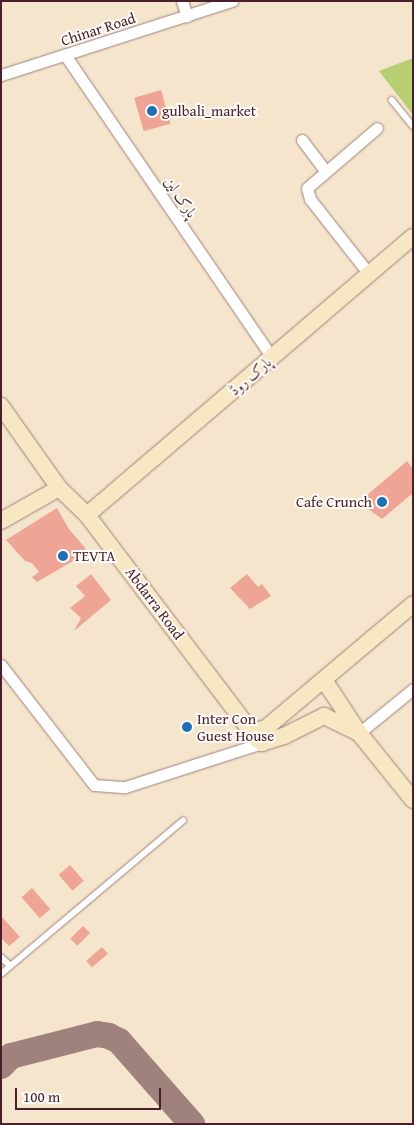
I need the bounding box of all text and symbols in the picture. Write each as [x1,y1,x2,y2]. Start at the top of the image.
street label: Chinar Road [59,9,137,49]
place label: gulbali_market [162,102,256,120]
marker: gulbali_market [146,105,158,117]
street label: پارک لین [161,173,201,221]
street label: پارک روڈ [225,353,275,399]
place label: Cafe Crunch [296,493,372,511]
marker: Cafe Crunch [376,496,388,508]
place label: TEVTA [73,547,115,565]
marker: TEVTA [57,550,69,562]
street label: Abdarra Road [122,563,188,643]
place label: Inter Con Guest House [197,709,274,744]
marker: Inter Con Guest House [181,721,193,733]
scale bar [18,1078,164,1110]
text: 100 m [23,1086,60,1107]

